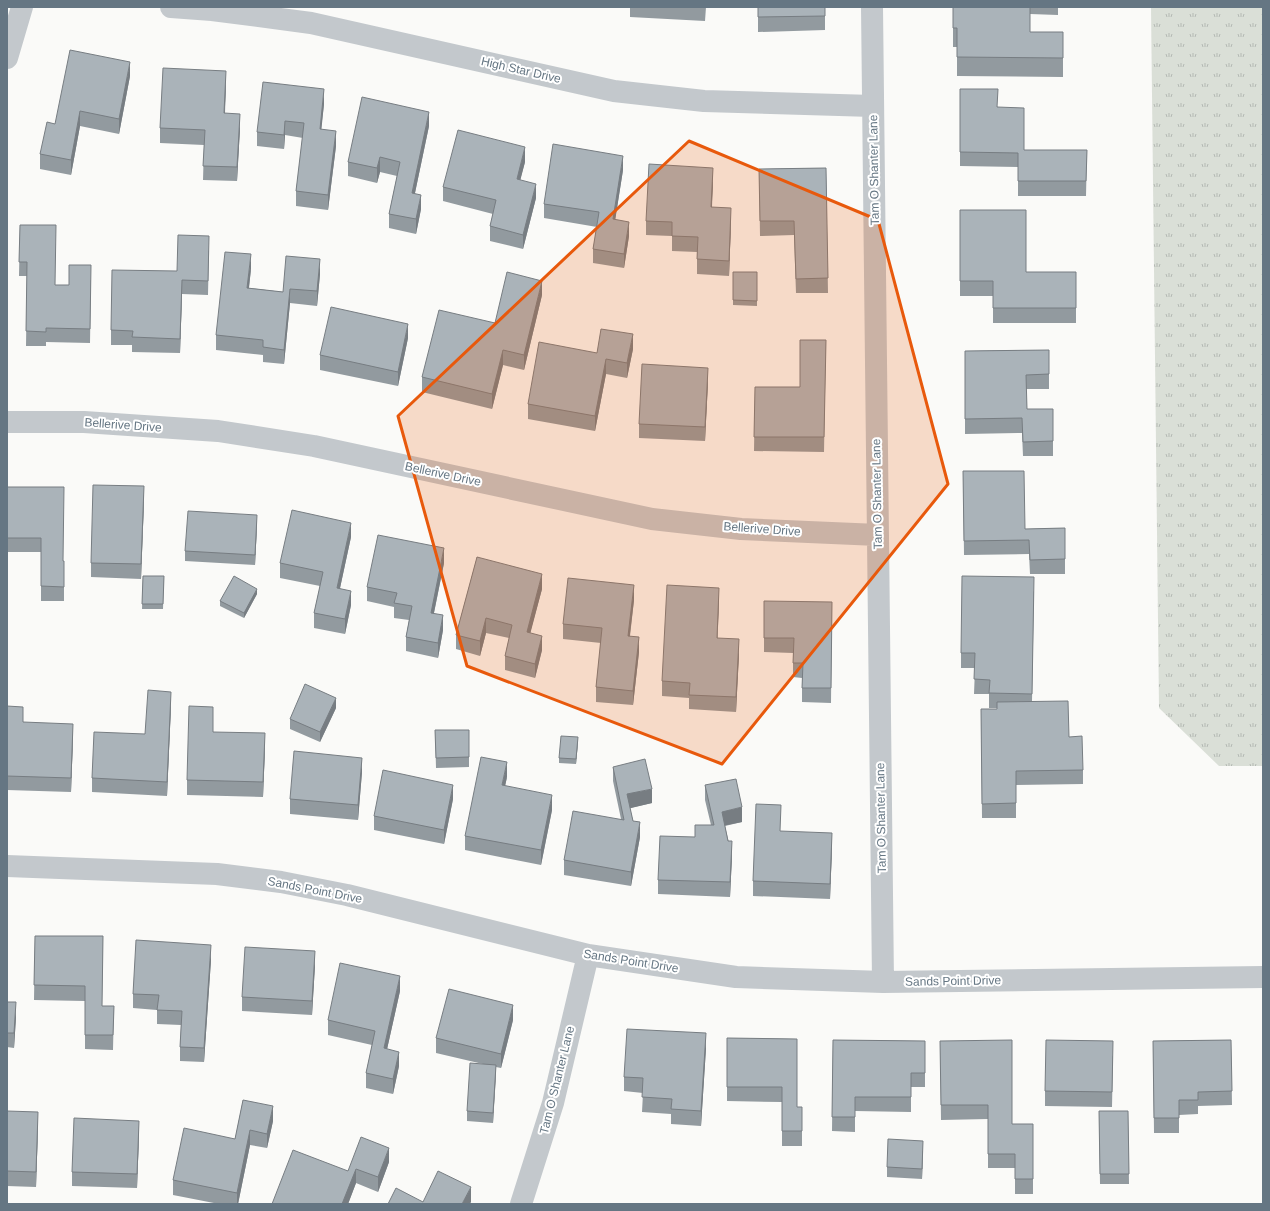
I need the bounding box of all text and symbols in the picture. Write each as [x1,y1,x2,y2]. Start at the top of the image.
street label: High Star Drive [480,54,563,86]
street label: Tam O Shanter Lane [866,114,882,225]
street label: Bellerive Drive [84,415,162,435]
street label: Tam O Shanter Lane [869,438,885,549]
street label: Bellerive Drive [404,459,483,489]
street label: Bellerive Drive [723,519,801,539]
street label: Tam O Shanter Lane [873,762,889,873]
street label: Sands Point Drive [267,874,364,906]
street label: Sands Point Drive [582,947,680,975]
street label: Sands Point Drive [905,973,1001,989]
street label: Tam O Shanter Lane [537,1024,577,1135]

